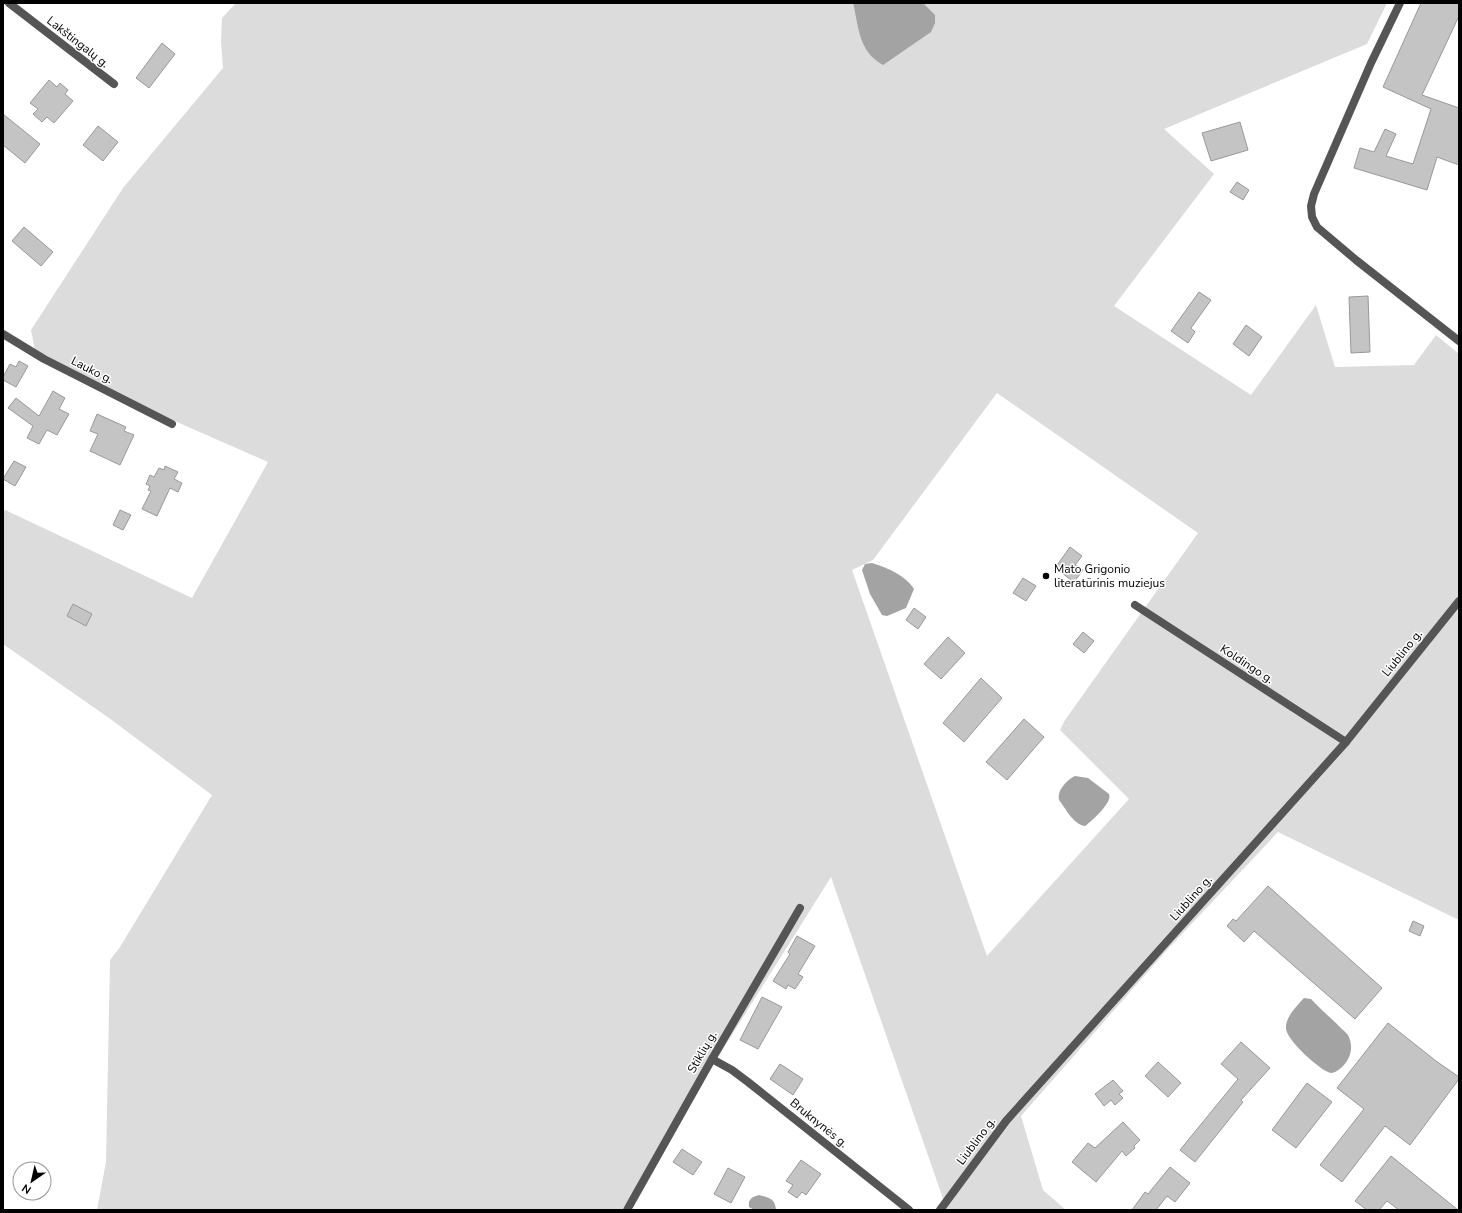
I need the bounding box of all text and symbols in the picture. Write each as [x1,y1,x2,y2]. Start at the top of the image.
street label: Lakštingalų g. [44,13,112,71]
street label: Lauko g. [68,353,116,387]
place label: Mato Grigonio literatūrinis muziejus [1054,561,1165,591]
marker: Mato Grigonio literatūrinis muziejus [1041,571,1051,581]
street label: Liublino g. [1378,626,1426,680]
street label: Koldingo g. [1217,641,1277,687]
street label: Liublino g. [1166,872,1216,924]
street label: Stiklių g. [684,1028,720,1076]
street label: Bruknynės g. [787,1095,851,1151]
street label: Liublino g. [953,1114,999,1168]
north arrow [12,1161,52,1201]
text: N [19,1180,34,1197]

